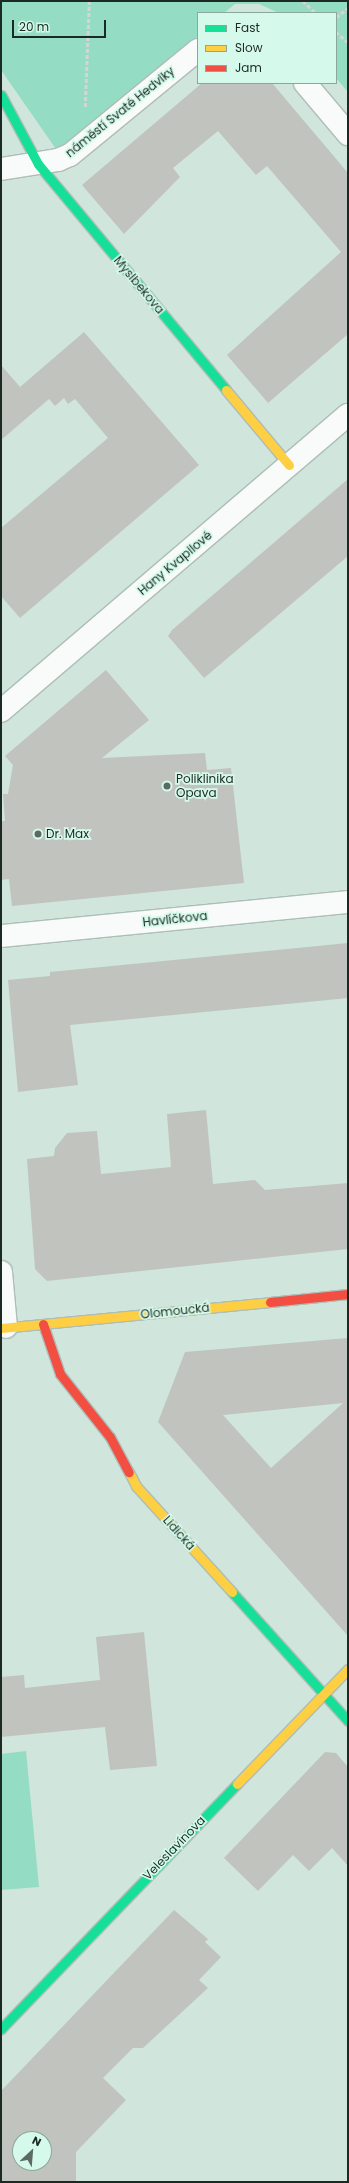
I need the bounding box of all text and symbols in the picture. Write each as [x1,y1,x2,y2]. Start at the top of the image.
scale bar [14,12,108,38]
legend [197,12,337,84]
text: 20 m [19,18,49,35]
text: Fast [235,19,260,36]
text: Slow [235,39,263,56]
text: Jam [235,59,262,76]
street label: náměstí Svaté Hedviky [63,64,177,160]
street label: Myslbekova [111,253,167,317]
street label: Hany Kvapilové [135,528,215,598]
place label: Poliklinika Opava [176,772,234,800]
marker: Poliklinika Opava [161,780,173,792]
place label: Dr. Max [46,827,89,841]
marker: Dr. Max [33,829,43,839]
street label: Havlíčkova [142,908,208,930]
street label: Olomoucká [140,1300,210,1322]
street label: Lidická [160,1513,198,1553]
street label: Veleslavínova [140,1813,208,1883]
north arrow [12,2131,52,2171]
text: N [30,2132,44,2150]

